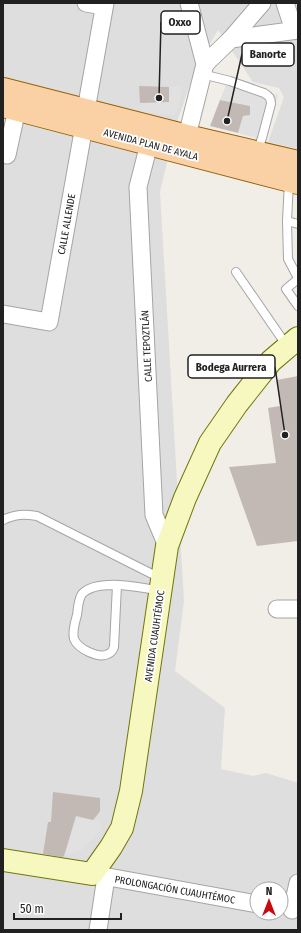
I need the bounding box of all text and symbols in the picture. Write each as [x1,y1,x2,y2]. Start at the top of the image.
callout: Oxxo [161,11,200,34]
text: Oxxo [169,16,192,29]
callout: Banorte [242,43,294,66]
text: Banorte [250,48,287,61]
street label: AVENIDA PLAN DE AYALA [102,127,200,164]
street label: CALLE ALLENDE [56,192,78,256]
street label: CALLE TEPOZTLÁN [137,310,155,382]
callout: Bodega Aurrera [188,355,275,378]
text: Bodega Aurrera [196,361,267,374]
street label: AVENIDA CUAUHTÉMOC [141,589,167,683]
street label: PROLONGACIÓN CUAUHTÉMOC [114,872,236,906]
north arrow [249,881,289,921]
text: N [266,885,272,898]
scale bar [14,895,121,921]
text: 50 m [20,902,44,916]

